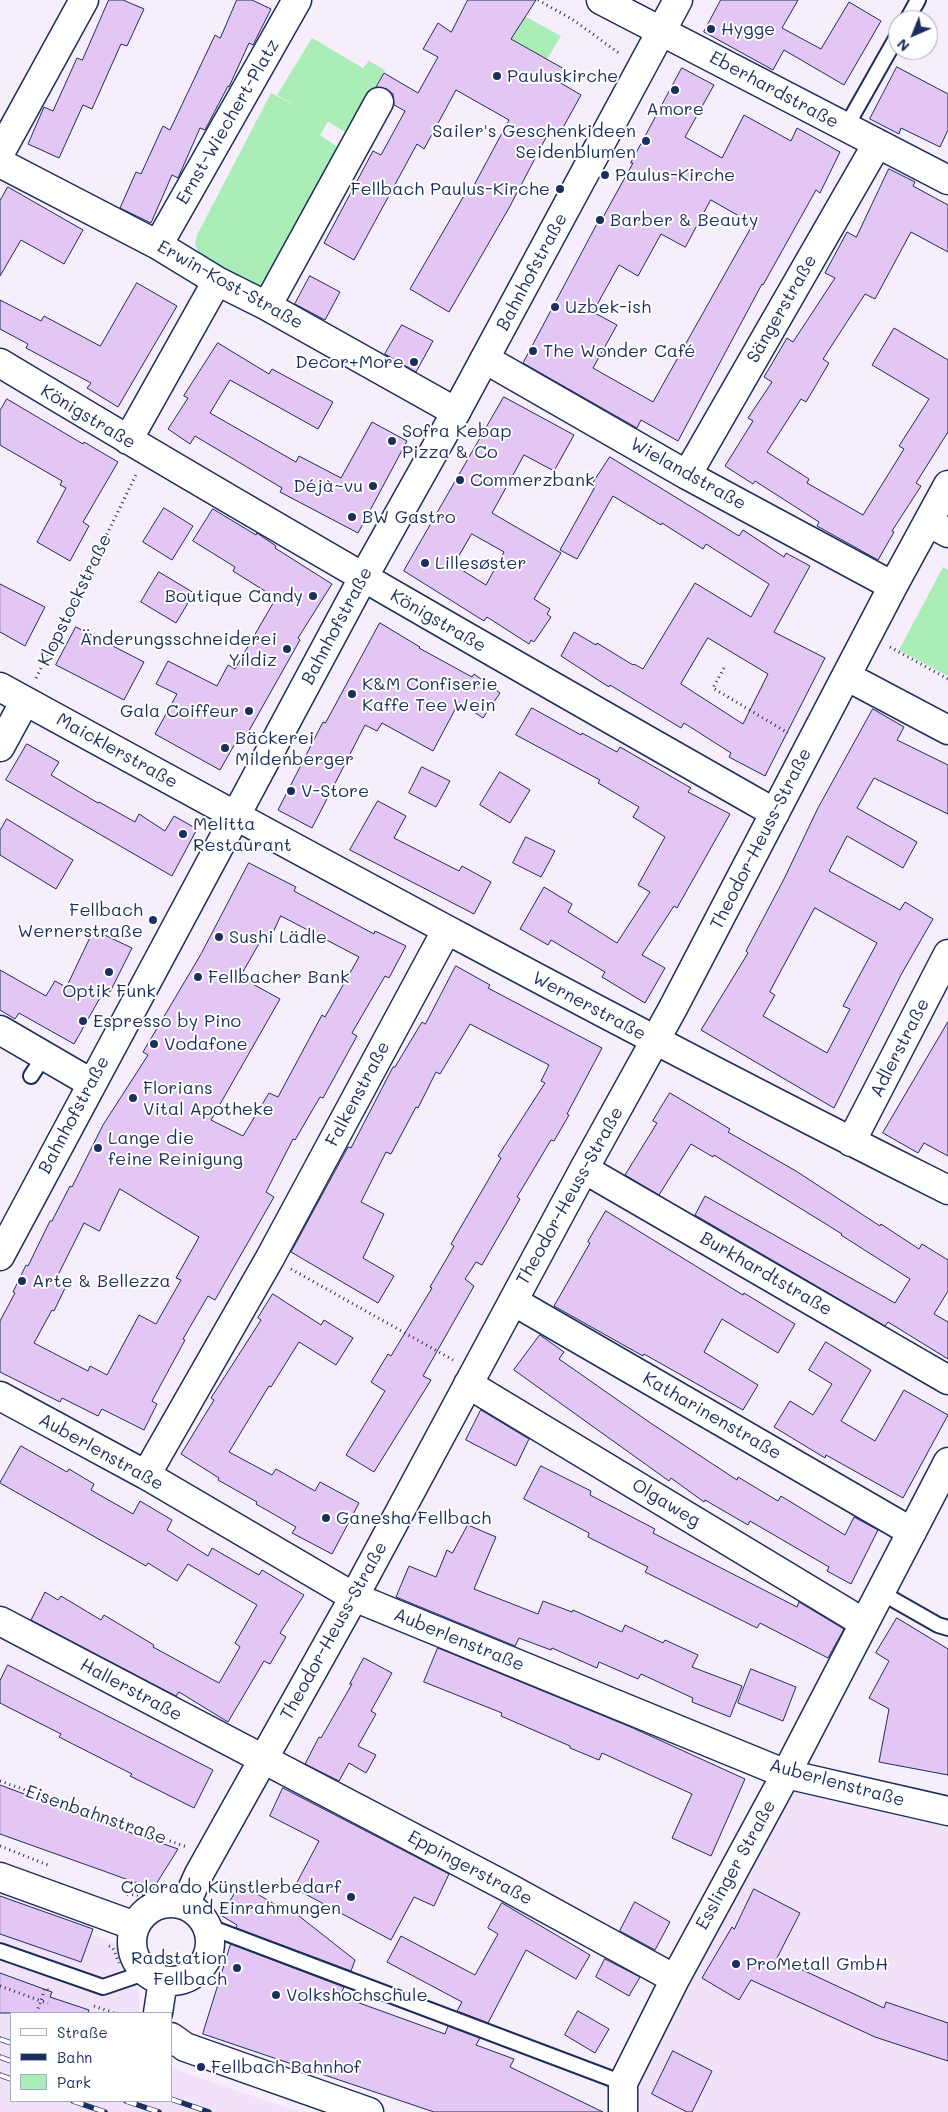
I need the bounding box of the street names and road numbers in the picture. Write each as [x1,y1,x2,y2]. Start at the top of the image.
street label: Ernst-Wiechert-Platz [172,36,284,208]
street label: Eberhardstraße [706,47,842,133]
street label: Bahnhofstraße [492,210,572,334]
street label: Erwin-Kost-Straße [153,236,307,334]
street label: Sängerstraße [742,251,822,367]
street label: Königstraße [37,380,139,454]
street label: Wielandstraße [626,433,750,515]
street label: Klopstockstraße [34,530,116,670]
street label: Bahnhofstraße [297,564,377,688]
street label: Königstraße [386,585,490,657]
street label: Maicklerstraße [53,709,181,793]
street label: Theodor-Heuss-Straße [706,745,816,933]
street label: Wernerstraße [528,967,650,1045]
street label: Adlerstraße [866,995,934,1101]
street label: Falkenstraße [321,1038,395,1150]
street label: Bahnhofstraße [34,1053,114,1177]
street label: Theodor-Heuss-Straße [512,1103,628,1289]
street label: Burkhardtstraße [696,1227,836,1321]
street label: Katharinenstraße [639,1368,785,1464]
street label: Auberlenstraße [35,1409,167,1495]
street label: Olgaweg [628,1474,704,1532]
street label: Theodor-Heuss-Straße [276,1538,392,1724]
street label: Auberlenstraße [390,1604,528,1676]
street label: Hallerstraße [76,1654,186,1726]
street label: Auberlenstraße [767,1755,907,1811]
street label: Eisenbahnstraße [23,1781,169,1849]
street label: Esslinger Straße [691,1796,781,1934]
street label: Eppingerstraße [404,1826,536,1910]

